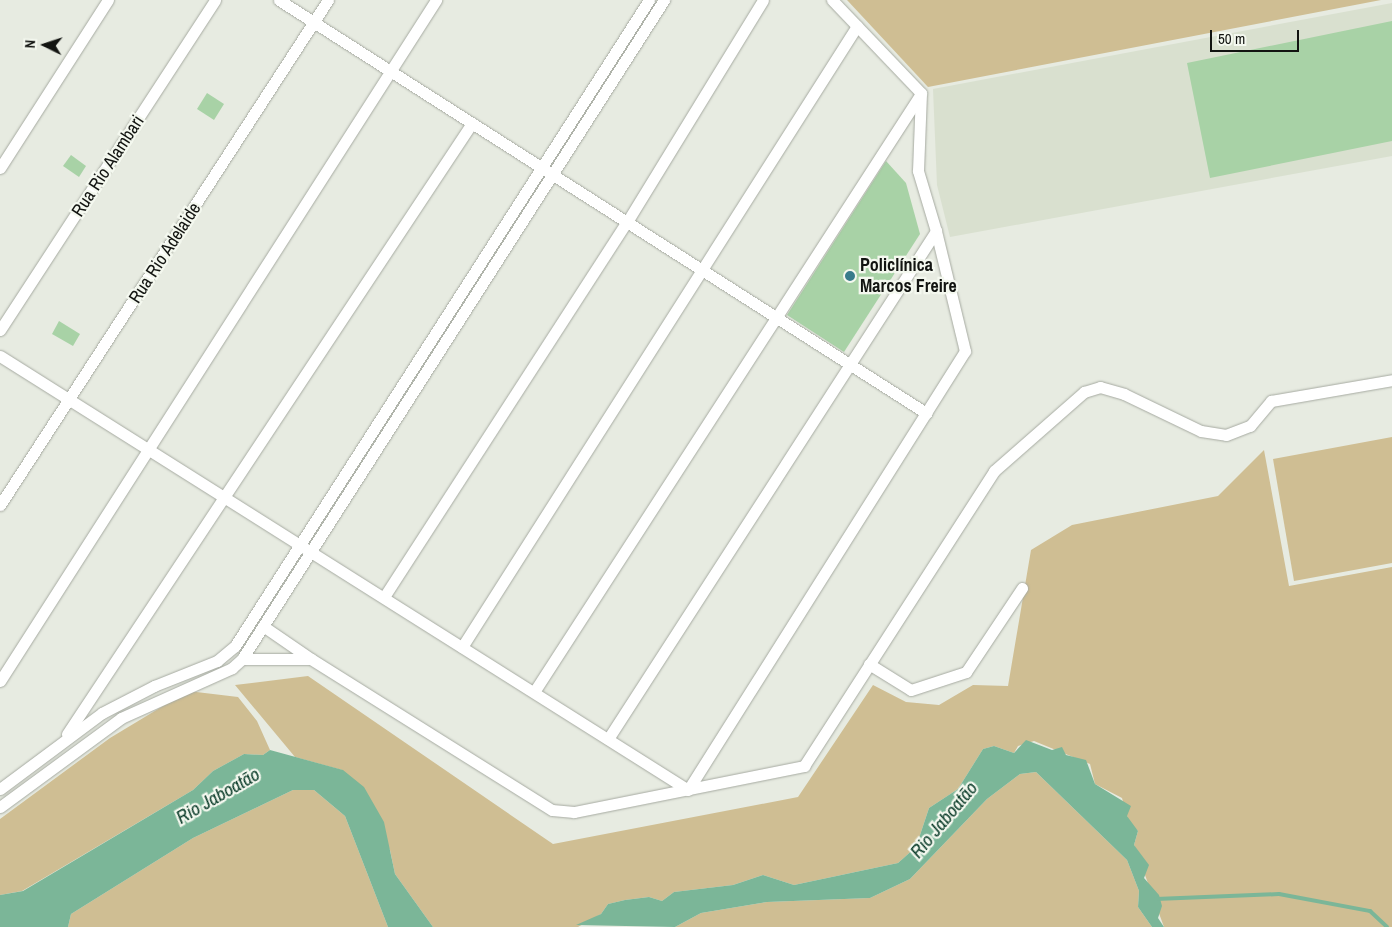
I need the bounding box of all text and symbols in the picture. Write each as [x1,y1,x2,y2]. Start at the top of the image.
north arrow [20,20,70,70]
scale bar [1212,20,1301,52]
text: 50 m [1218,28,1245,49]
text: N [21,39,39,49]
street label: Rua Rio Alambari [67,111,149,221]
street label: Rua Rio Adelaide [124,198,206,308]
place label: Policlínica Marcos Freire [860,255,957,298]
marker: Policlínica Marcos Freire [844,270,856,282]
water label: Rio Jaboatão [172,763,264,829]
water label: Rio Jaboatão [905,777,983,863]

